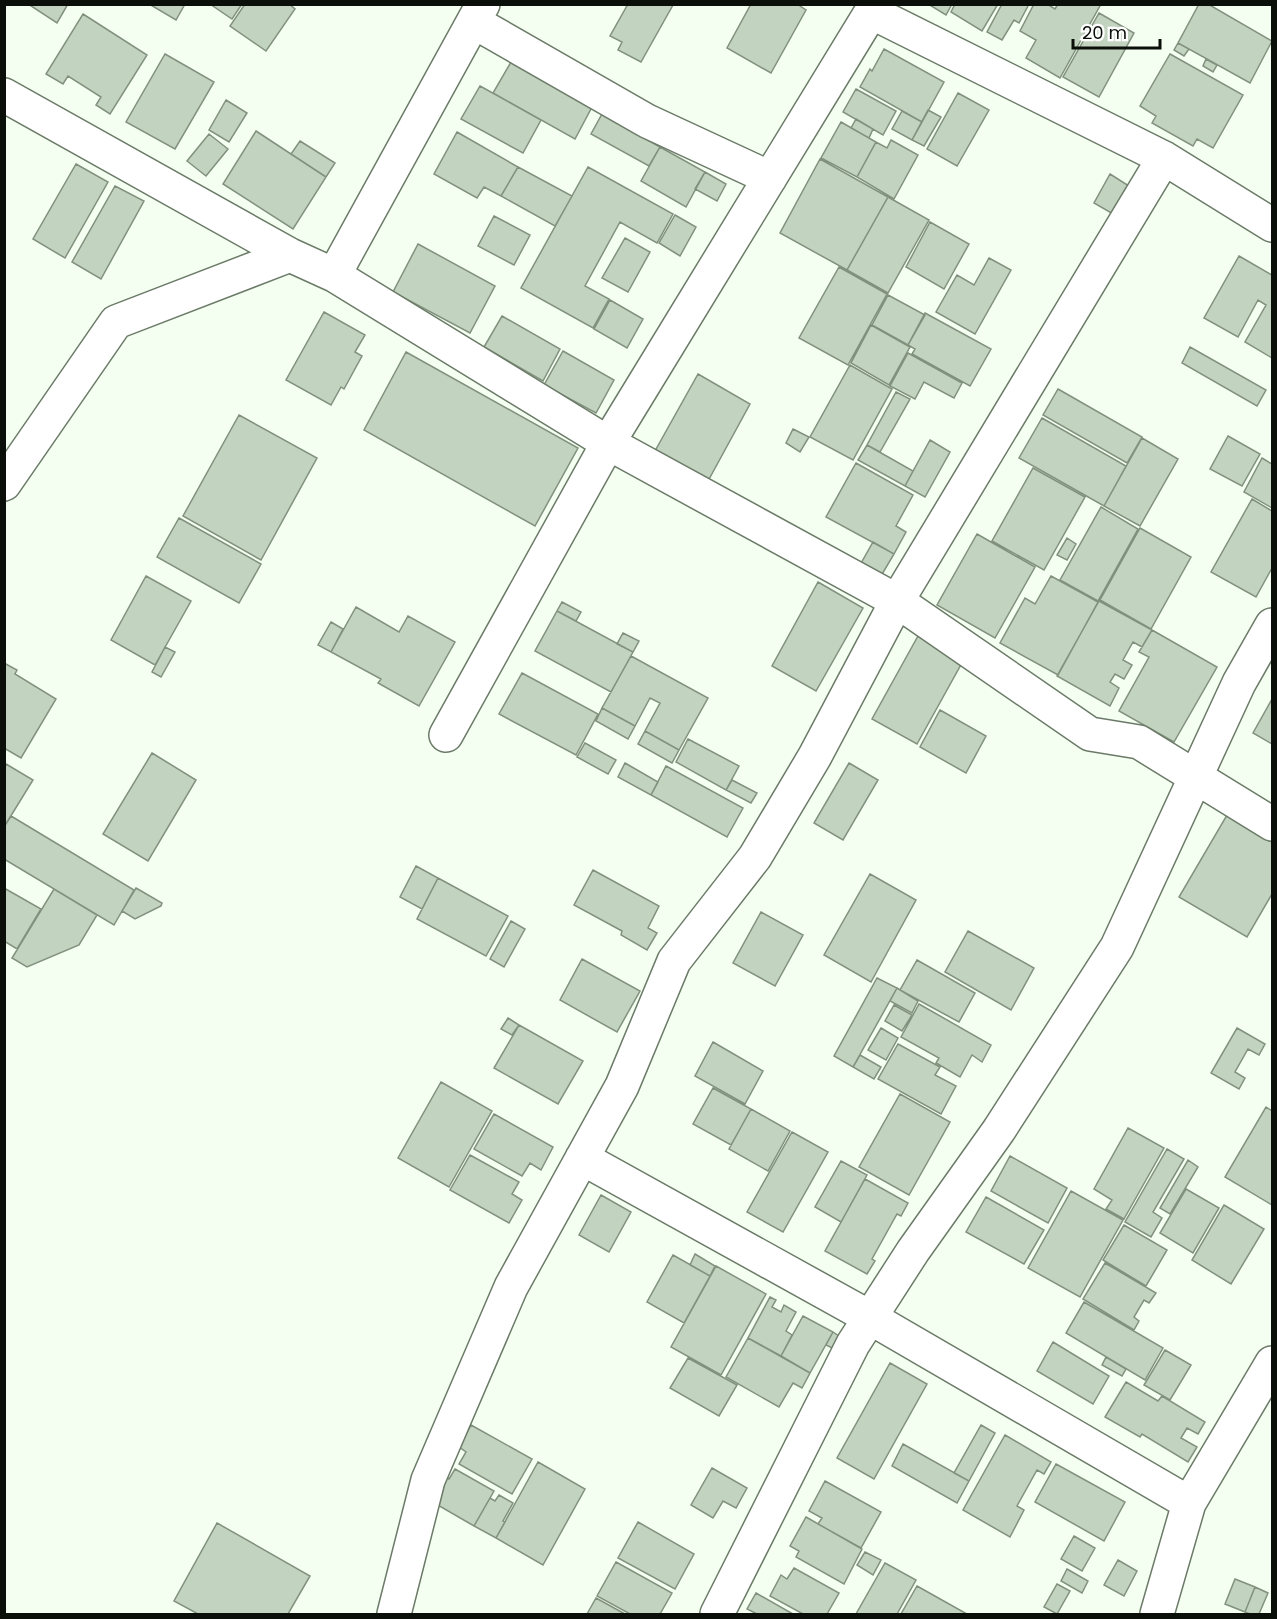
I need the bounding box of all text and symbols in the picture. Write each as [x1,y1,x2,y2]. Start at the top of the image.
scale bar [1073,12,1160,50]
text: 20 m [1082,20,1127,45]

